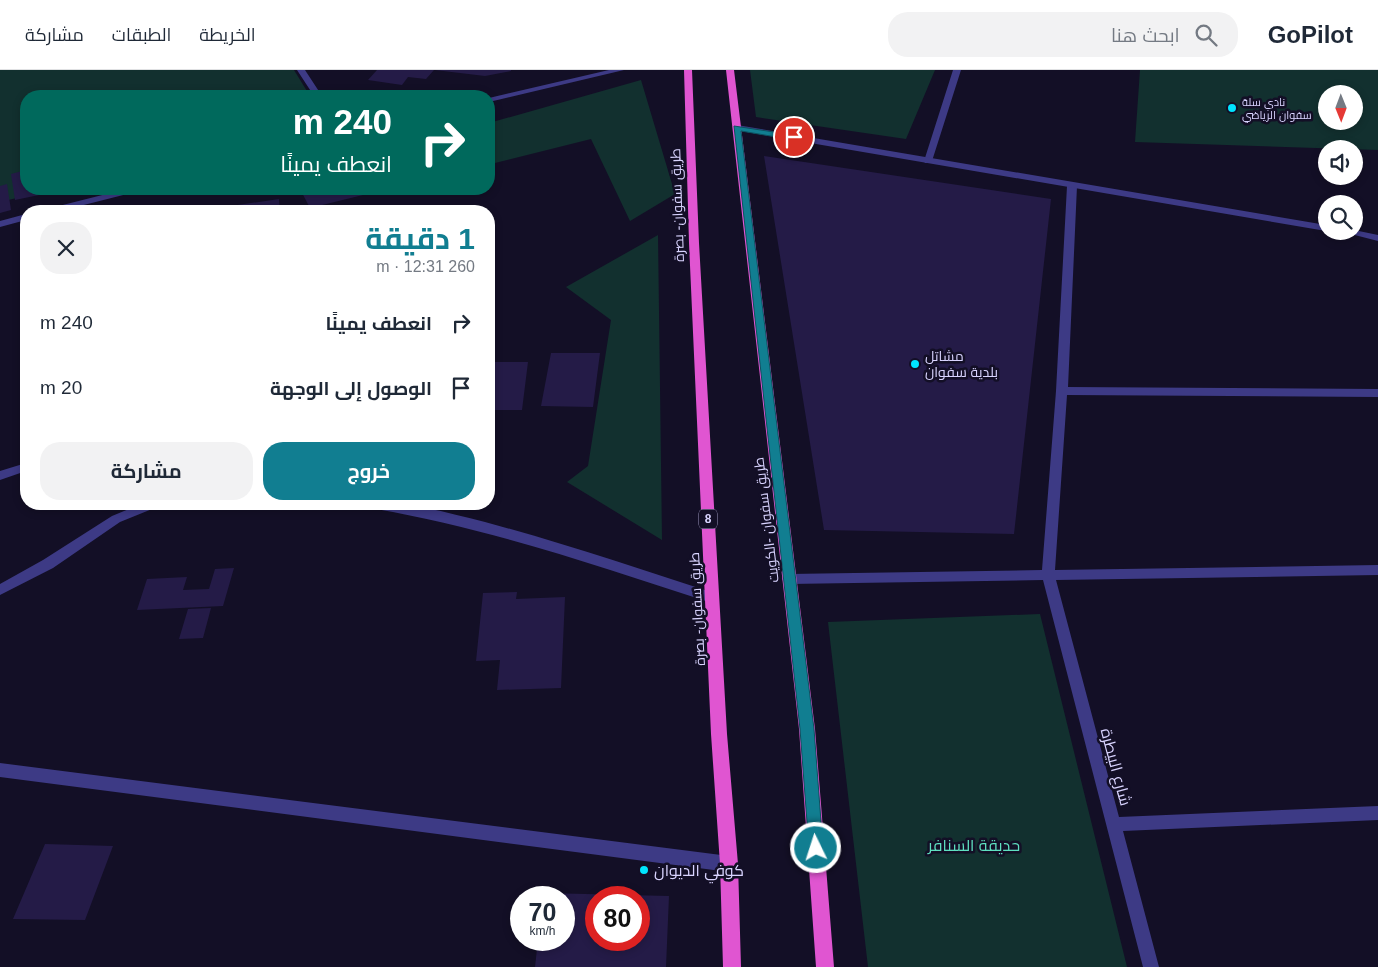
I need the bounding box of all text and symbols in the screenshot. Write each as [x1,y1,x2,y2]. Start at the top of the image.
search box [888,12,1238,57]
icon: search [1192,21,1220,49]
text: GoPilot [1268,21,1353,48]
text: مشاركة [25,25,84,45]
text: الطبقات [112,25,171,45]
text: الخريطة [199,25,256,45]
text: ابحث هنا [1111,25,1180,46]
north arrow [1318,85,1362,130]
map controls [1318,85,1363,240]
place label: نادي سلة سفوان الرياضي [1242,96,1312,123]
text: 240 m [293,102,392,141]
marker: نادي سلة سفوان الرياضي [1226,102,1238,114]
icon: right [410,110,475,175]
pin [773,116,815,158]
icon: arrive [780,123,808,151]
button: sound [1318,140,1363,185]
street label: طريق سفوان- بصرة [667,148,688,262]
text: انعطف يمينًا [280,152,392,177]
button: search [1318,195,1363,240]
button: close [40,222,92,274]
text: 1 دقيقة [365,222,475,255]
text: 260 m · 12:31 [376,258,475,275]
icon: right [447,309,475,337]
text: 240 m [40,312,93,333]
text: انعطف يمينًا [325,313,432,334]
place label: مشاتل بلدية سفوان [925,348,998,380]
marker: مشاتل بلدية سفوان [909,358,921,370]
icon: arrive [447,374,475,402]
text: 20 m [40,377,82,398]
text: الوصول إلى الوجهة [270,378,432,399]
button: مشاركة [40,442,253,500]
button: خروج [263,442,475,500]
street label: طريق سفوان -الكويت [750,456,783,584]
road number: 8 [699,509,717,528]
street label: طريق سفوان- بصرة [686,552,709,666]
street label: شارع البيطرة [1095,726,1135,808]
position arrow [789,821,841,873]
park label: حديقة السنافر [927,837,1020,855]
place label: كوفي الديوان [654,862,744,884]
marker: كوفي الديوان [638,864,650,876]
speed limit sign: 80 [585,886,650,951]
text: 70 [529,898,556,926]
text: km/h [529,924,556,938]

